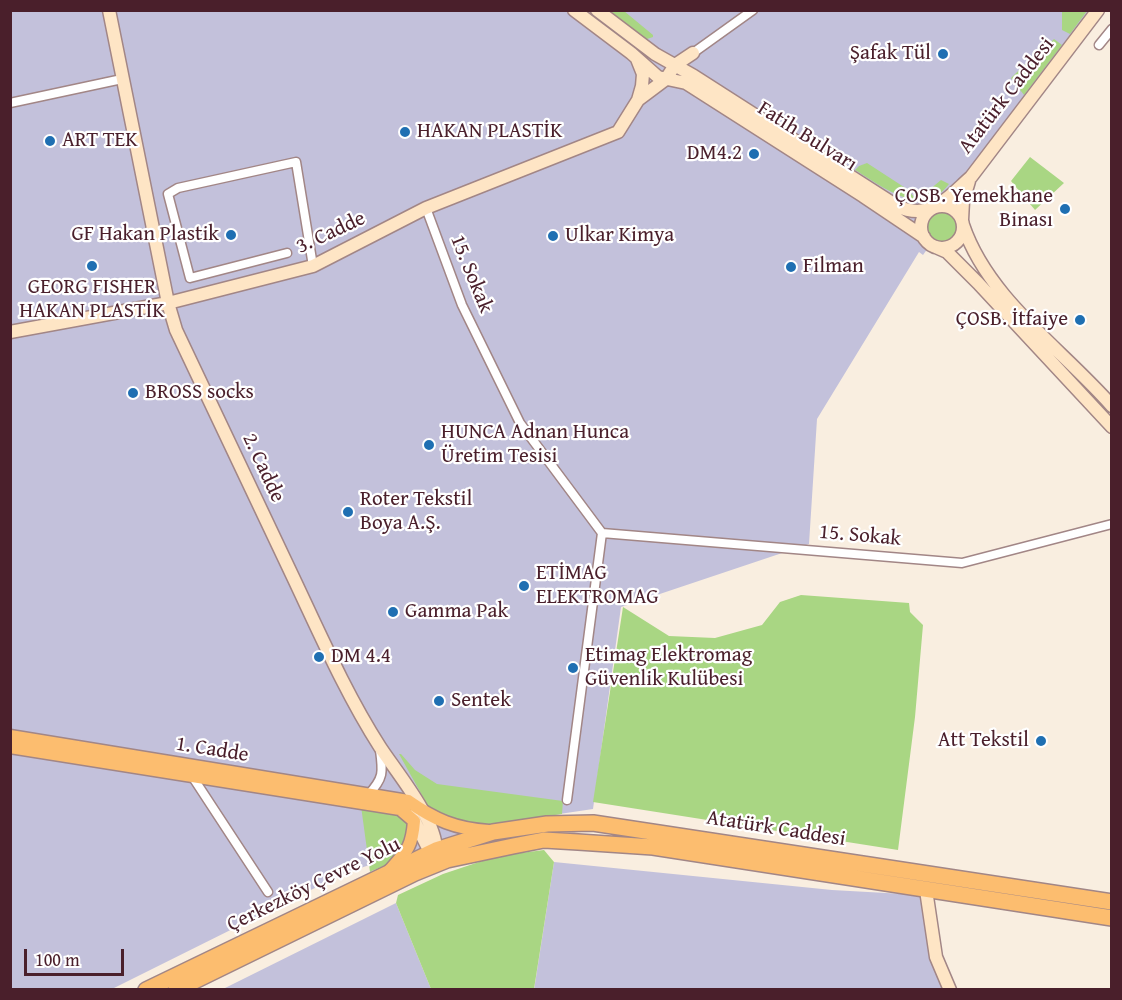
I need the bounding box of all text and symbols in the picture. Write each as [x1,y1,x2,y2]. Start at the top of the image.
street label: Atatürk Caddesi [954,33,1060,159]
place label: Şafak Tül [850,41,931,67]
marker: Şafak Tül [936,47,950,61]
street label: Fatih Bulvarı [753,96,861,178]
place label: HAKAN PLASTİK [417,119,562,145]
marker: HAKAN PLASTİK [398,125,412,139]
place label: ART TEK [62,128,138,154]
marker: ART TEK [43,134,57,148]
place label: DM4.2 [687,141,742,167]
marker: DM4.2 [747,147,761,161]
place label: ÇOSB. Yemekhane Binası [895,184,1053,234]
marker: ÇOSB. Yemekhane Binası [1058,202,1072,216]
street label: 3. Cadde [292,206,370,260]
place label: GF Hakan Plastik [71,222,219,248]
place label: Ulkar Kimya [565,223,674,249]
marker: GF Hakan Plastik [224,228,238,242]
marker: Ulkar Kimya [546,229,560,243]
street label: 15. Sokak [444,231,498,317]
place label: Filman [803,254,864,280]
marker: GEORG FISHER HAKAN PLASTİK [85,259,99,273]
marker: Filman [784,260,798,274]
place label: GEORG FISHER HAKAN PLASTİK [19,275,165,325]
place label: ÇOSB. İtfaiye [956,307,1068,333]
marker: ÇOSB. İtfaiye [1073,313,1087,327]
place label: BROSS socks [145,380,254,406]
marker: BROSS socks [126,386,140,400]
place label: HUNCA Adnan Hunca Üretim Tesisi [441,420,629,470]
street label: 2. Cadde [236,429,290,507]
marker: HUNCA Adnan Hunca Üretim Tesisi [422,438,436,452]
place label: Roter Tekstil Boya A.Ş. [360,487,472,537]
marker: Roter Tekstil Boya A.Ş. [341,505,355,519]
street label: 15. Sokak [818,520,902,552]
place label: ETİMAG ELEKTROMAG [536,561,659,611]
marker: ETİMAG ELEKTROMAG [517,579,531,593]
place label: Gamma Pak [405,599,508,625]
marker: Gamma Pak [386,605,400,619]
place label: Etimag Elektromag Güvenlik Kulübesi [585,643,752,693]
place label: DM 4.4 [331,644,391,670]
marker: DM 4.4 [312,650,326,664]
marker: Etimag Elektromag Güvenlik Kulübesi [566,661,580,675]
place label: Sentek [451,688,511,714]
marker: Sentek [432,694,446,708]
place label: Att Tekstil [938,728,1029,754]
street label: 1. Cadde [174,732,250,768]
marker: Att Tekstil [1034,734,1048,748]
street label: Atatürk Caddesi [705,806,847,852]
street label: Çerkezköy Çevre Yolu [223,832,405,938]
scale bar [27,937,128,975]
text: 100 m [35,946,80,973]

